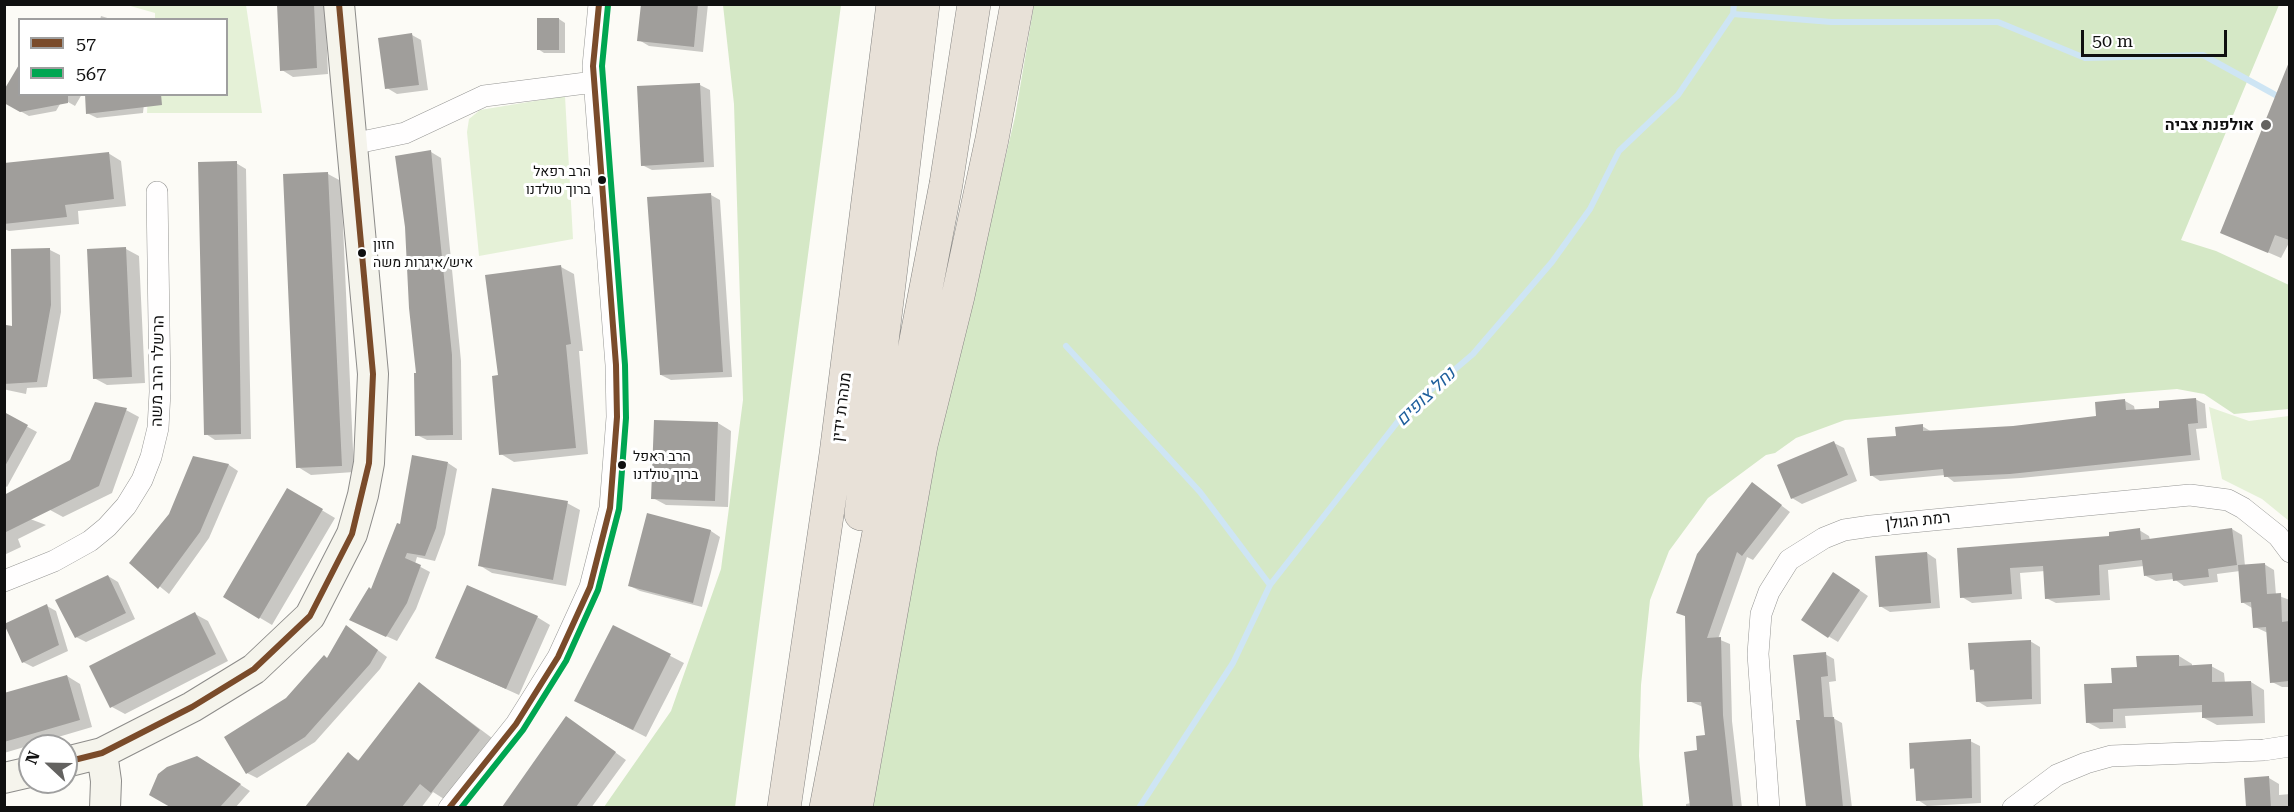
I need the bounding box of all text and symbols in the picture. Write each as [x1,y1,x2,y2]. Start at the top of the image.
legend [18,18,228,96]
scale bar [2084,18,2230,56]
text: 50 m [2092,30,2133,51]
text: 57 [76,33,96,54]
text: 567 [76,63,106,84]
place label: אולפנת צביה [2165,115,2254,135]
marker: אולפנת צביה [2259,118,2273,132]
place label: הרב רפאל ברוך טולדנו [526,164,591,196]
marker: הרב רפאל ברוך טולדנו [596,174,608,186]
place label: חזון איש/איגרות משה [373,237,473,270]
marker: חזון איש/איגרות משה [356,247,368,259]
street label: הרשלר הרב משה [147,315,169,427]
water label: נחל צופים [1392,363,1460,431]
street label: מנהרת ידין [828,371,856,443]
place label: הרב ראפל ברוך טולדנו [633,449,698,482]
marker: הרב ראפל ברוך טולדנו [616,459,628,471]
street label: רמת הגולן [1885,508,1951,534]
north arrow [18,734,78,794]
text: N [22,749,44,767]

